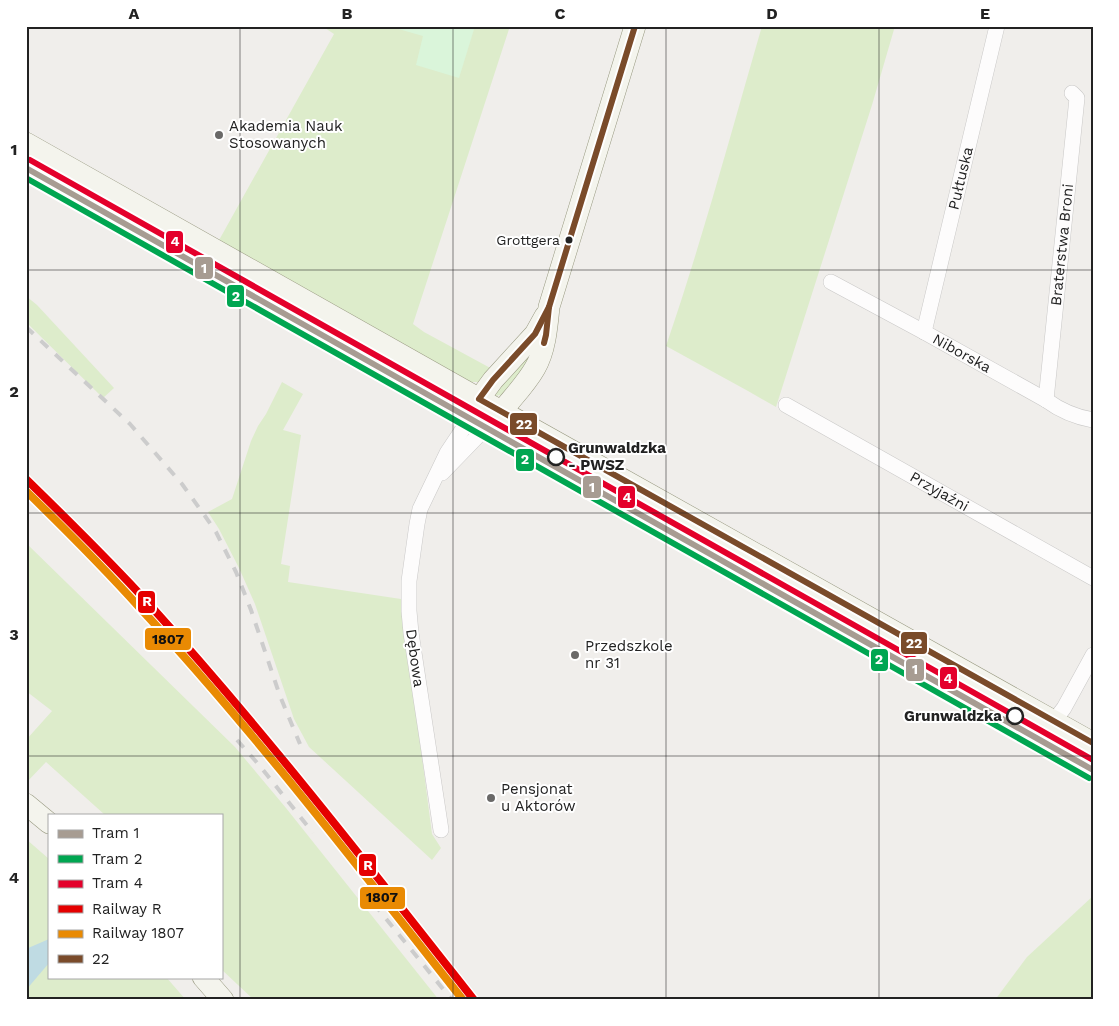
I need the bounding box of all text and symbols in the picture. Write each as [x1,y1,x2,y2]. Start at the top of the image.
text: A [129,4,140,23]
text: B [342,4,353,23]
text: C [555,4,566,23]
text: D [766,4,778,23]
text: E [980,4,990,23]
place label: Akademia Nauk Stosowanych [229,117,343,152]
marker: Akademia Nauk Stosowanych [213,129,225,141]
text: 1 [11,140,17,159]
street label: Pułtuska [944,144,977,212]
street label: Braterstwa Broni [1047,183,1077,307]
line badge: 4 [165,230,184,254]
place label: Grottgera [496,232,560,248]
text: 4 [170,233,180,249]
marker: Grottgera [564,235,574,245]
line badge: 1 [194,256,214,280]
text: 1 [201,260,207,276]
line badge: 2 [226,284,245,308]
text: 2 [232,288,240,304]
street label: Niborska [930,330,995,377]
text: 2 [9,382,19,401]
line badge: 22 [509,412,538,436]
text: 22 [516,416,532,432]
place label: Grunwaldzka - PWSZ [568,439,666,474]
line badge: 2 [515,448,535,472]
marker: Grunwaldzka - PWSZ [547,448,565,466]
text: 2 [521,451,529,467]
street label: Przyjaźni [907,468,972,515]
line badge: 1 [582,475,602,499]
text: 1 [589,479,595,495]
line badge: 4 [617,485,636,509]
text: 4 [622,489,632,505]
line badge: R [137,590,156,614]
text: R [142,593,152,609]
text: 3 [9,625,19,644]
line badge: 1807 [144,627,192,651]
street label: Dębowa [402,628,428,689]
text: 1807 [152,631,184,647]
line badge: 22 [900,631,928,655]
text: 22 [906,635,922,651]
place label: Przedszkole nr 31 [585,637,673,672]
line badge: 2 [870,648,889,672]
marker: Przedszkole nr 31 [569,649,581,661]
text: 2 [875,651,883,667]
line badge: 1 [905,658,925,682]
text: 1 [912,661,918,677]
line badge: 4 [939,666,958,690]
text: 4 [943,670,953,686]
place label: Grunwaldzka [904,707,1002,725]
marker: Grunwaldzka [1006,707,1024,725]
place label: Pensjonat u Aktorów [501,780,576,815]
marker: Pensjonat u Aktorów [485,792,497,804]
legend [48,814,222,978]
text: Tram 1 [92,824,139,842]
text: Tram 2 [92,850,143,868]
line badge: R [358,853,377,877]
text: R [363,857,373,873]
text: 4 [9,868,19,887]
text: Tram 4 [92,874,143,892]
line badge: 1807 [359,886,406,910]
text: 1807 [366,889,398,905]
text: Railway R [92,900,162,918]
text: Railway 1807 [92,924,184,942]
text: 22 [92,950,110,968]

